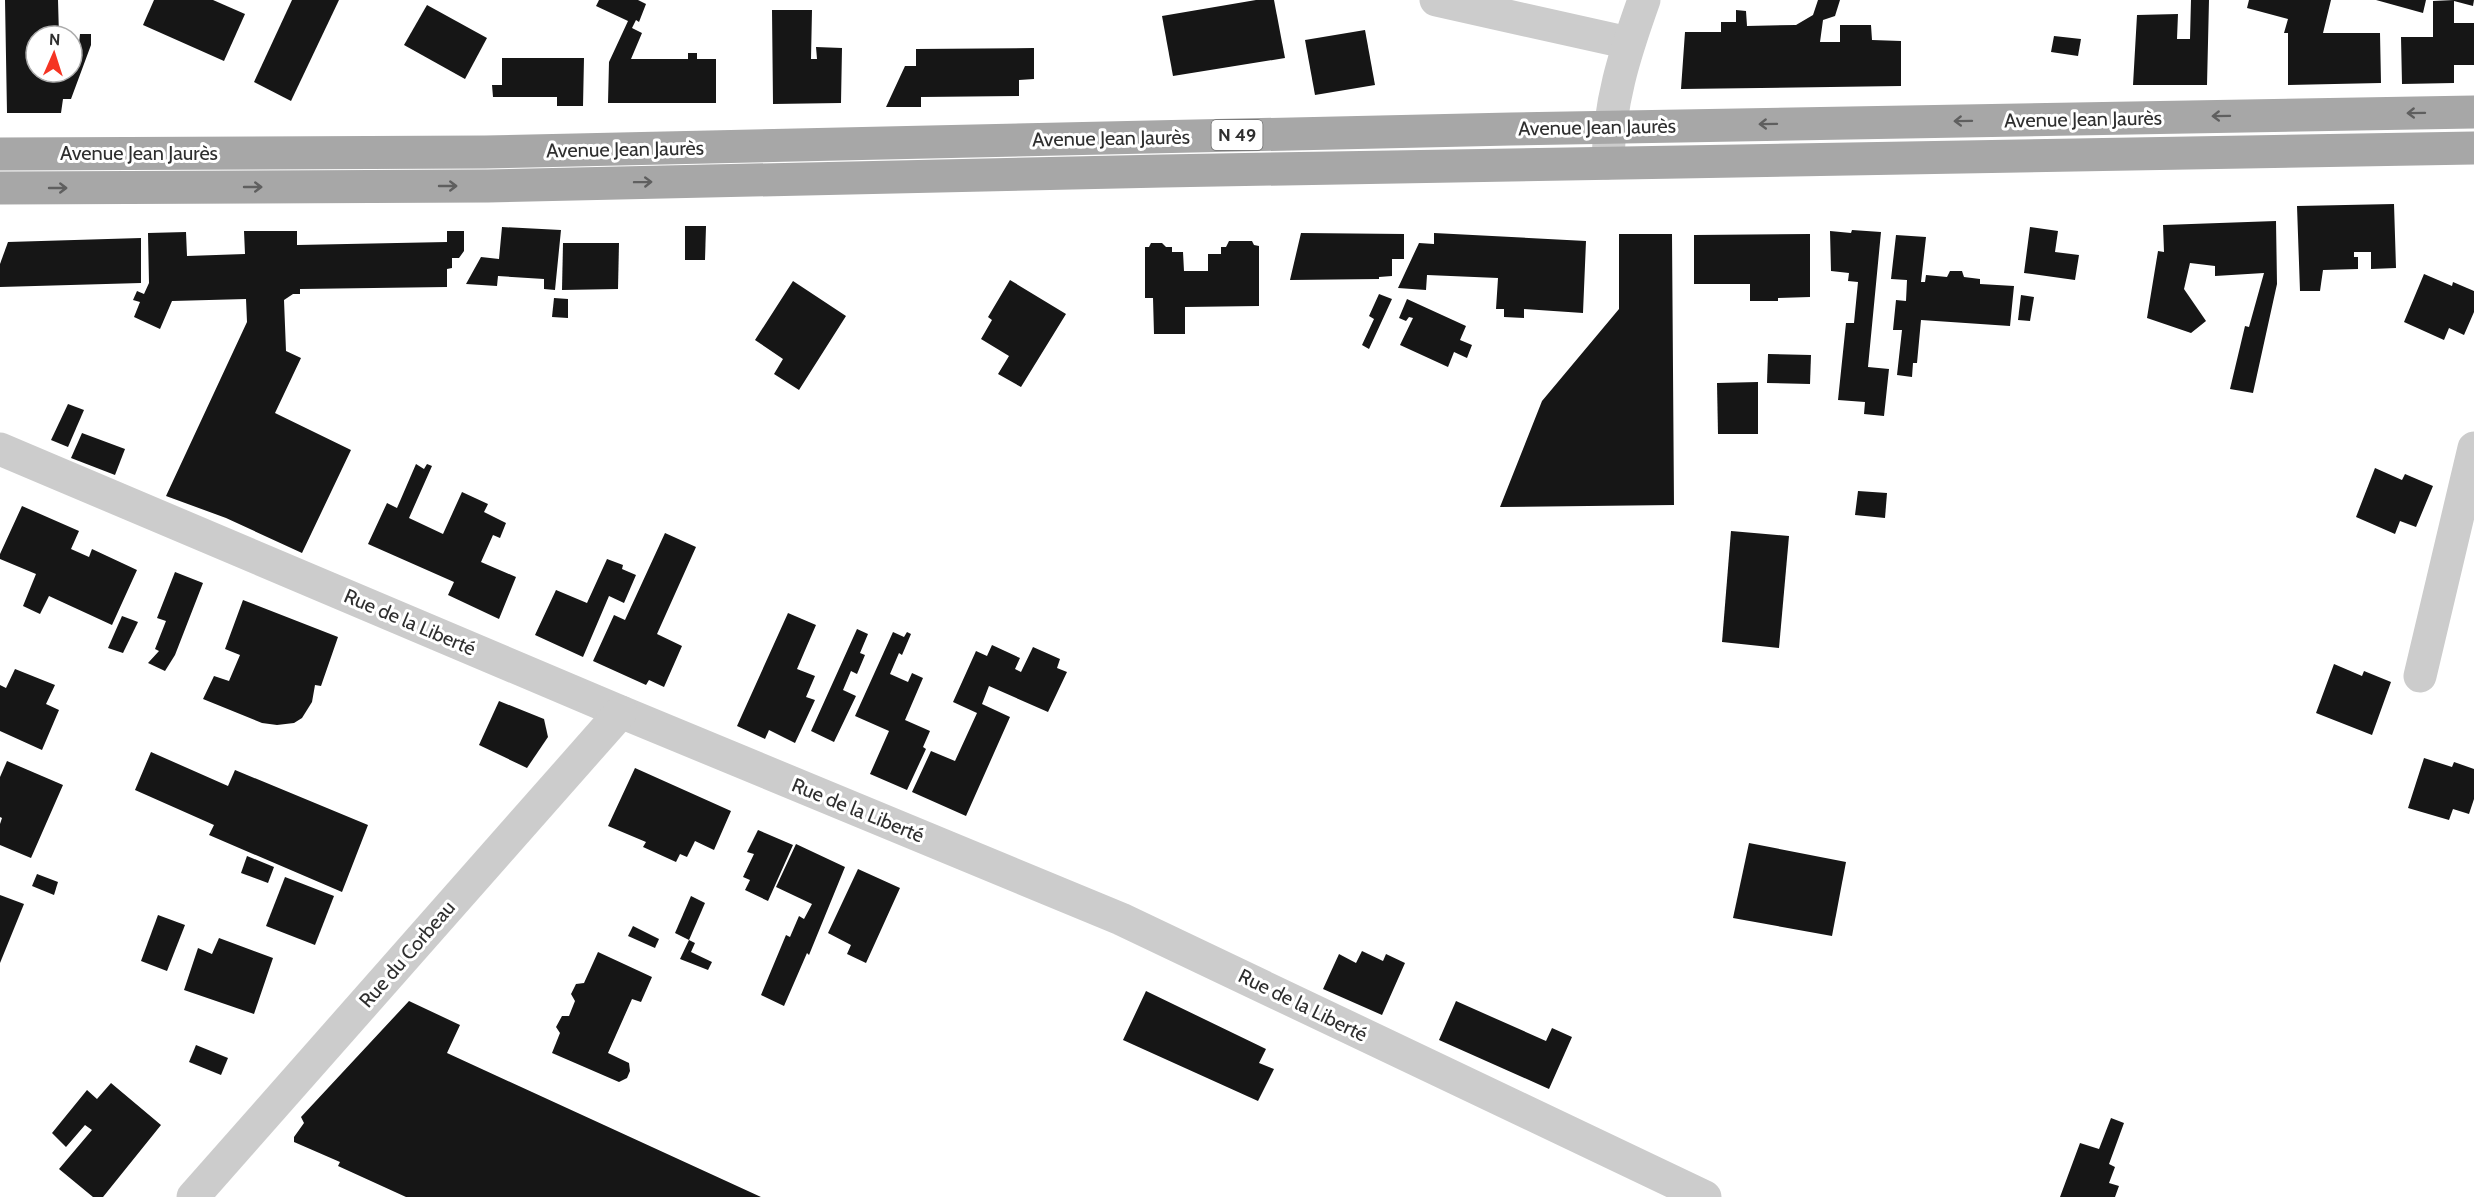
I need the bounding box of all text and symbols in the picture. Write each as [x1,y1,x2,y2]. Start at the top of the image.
north arrow [24,24,84,84]
text: N [49,30,61,49]
street label: Avenue Jean Jaurès [2004,106,2162,132]
one-way arrow [2406,107,2426,119]
one-way arrow [2211,110,2231,122]
street label: Avenue Jean Jaurès [1518,114,1676,140]
one-way arrow [1953,115,1973,127]
one-way arrow [1758,118,1778,130]
road number: N 49 [1212,120,1262,150]
street label: Avenue Jean Jaurès [1032,125,1190,151]
street label: Avenue Jean Jaurès [546,136,704,162]
street label: Avenue Jean Jaurès [60,141,218,165]
one-way arrow [633,177,653,188]
one-way arrow [438,180,458,192]
one-way arrow [243,181,263,193]
one-way arrow [48,182,68,194]
street label: Rue de la Liberté [341,583,479,661]
street label: Rue de la Liberté [788,773,928,847]
street label: Rue du Corbeau [354,896,460,1012]
street label: Rue de la Liberté [1235,963,1371,1047]

